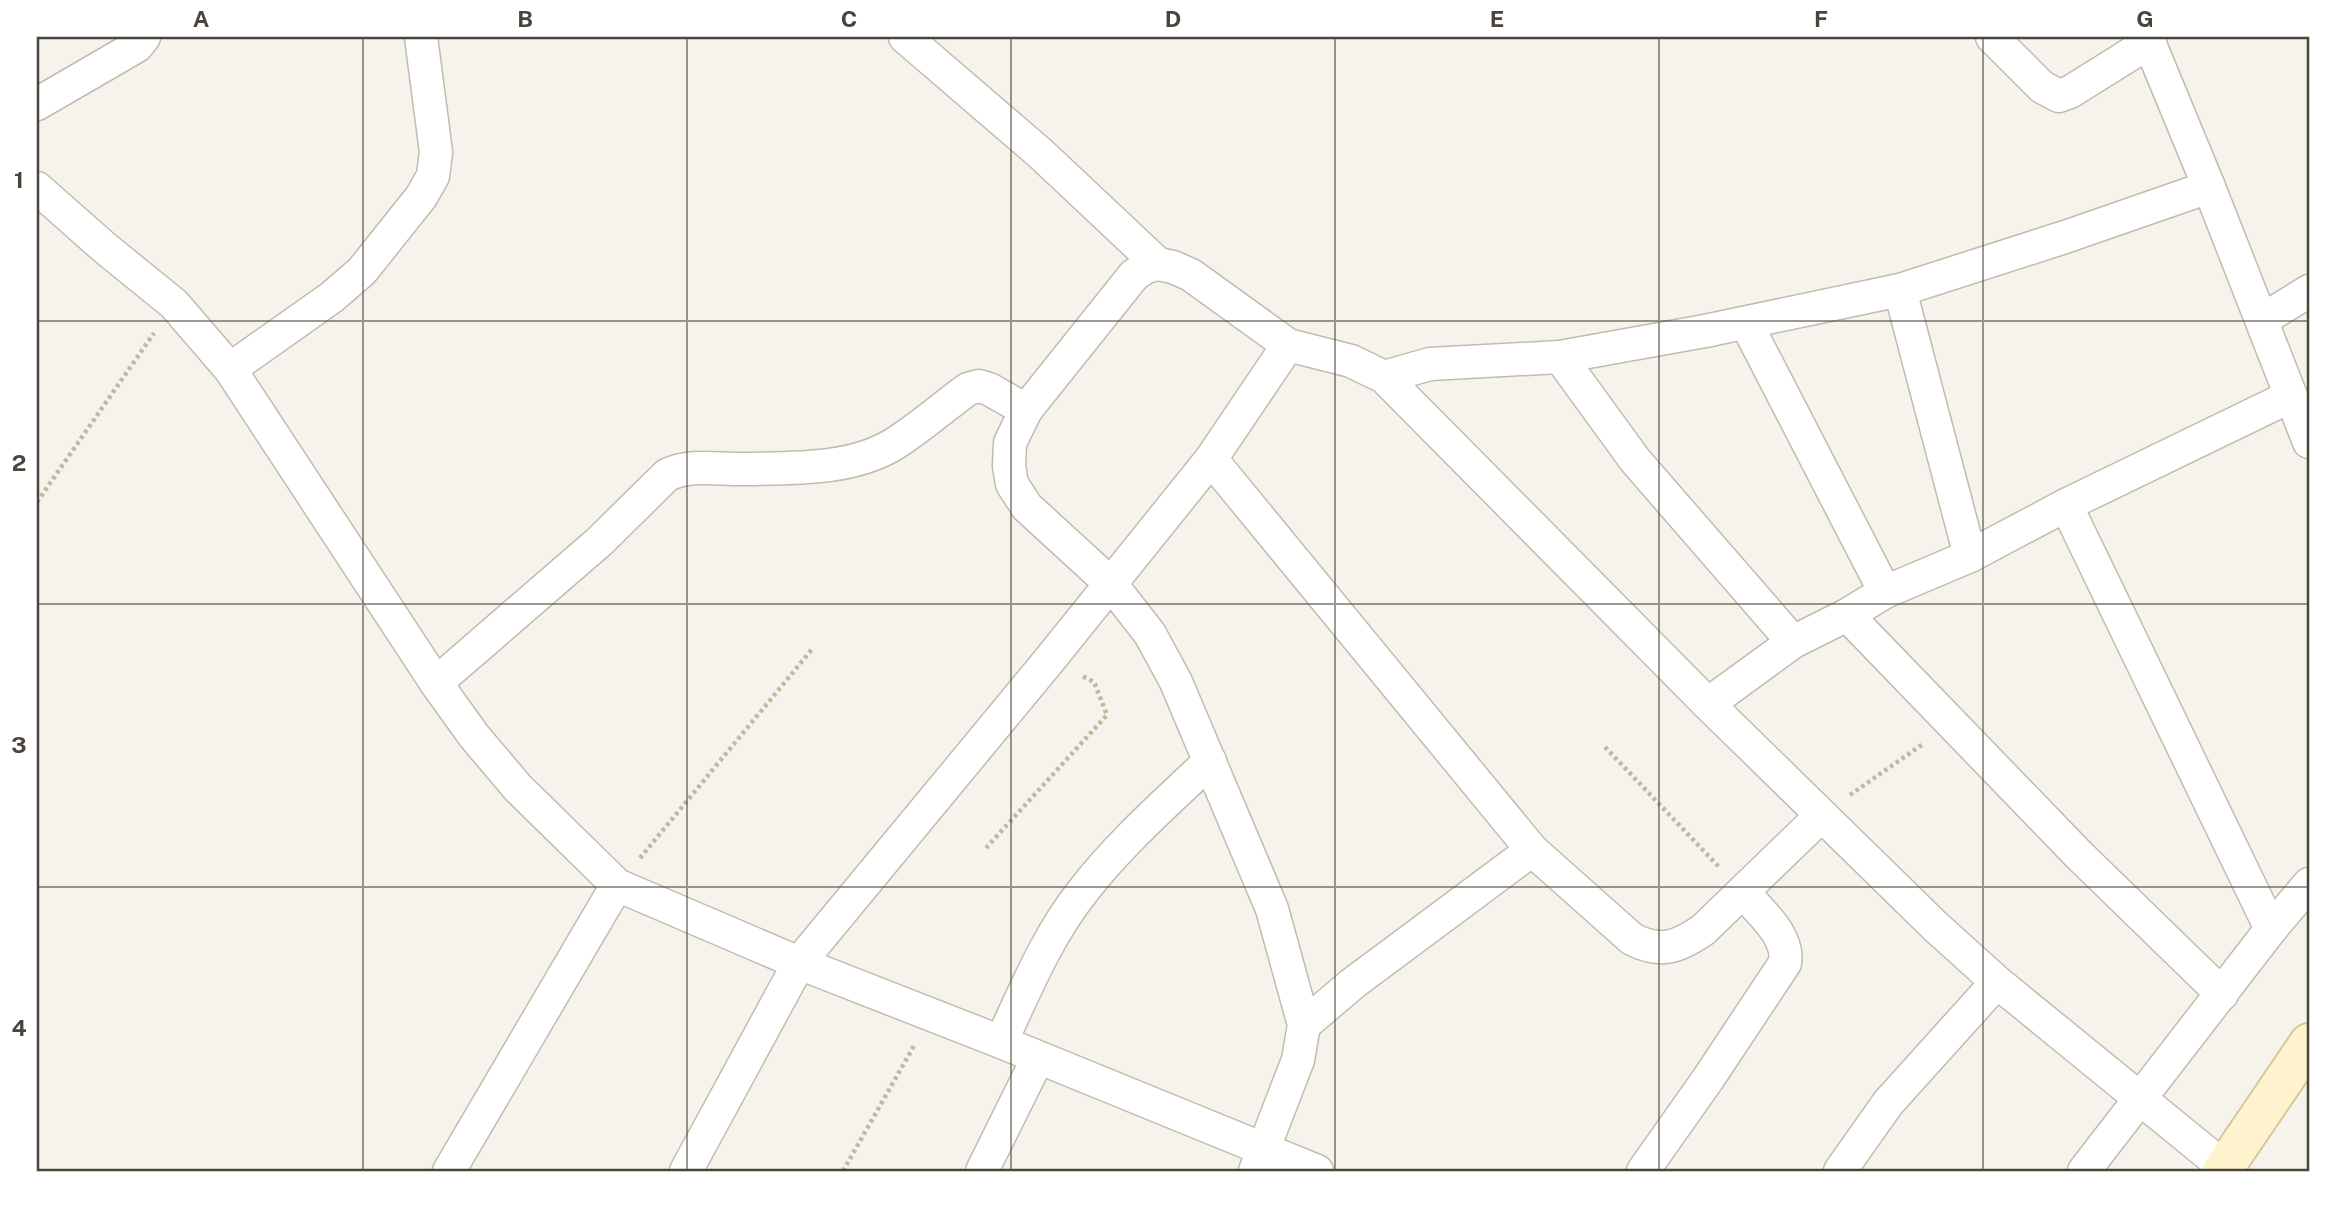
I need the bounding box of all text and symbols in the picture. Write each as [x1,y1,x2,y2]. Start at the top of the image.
text: A [193,5,210,32]
text: B [517,5,533,32]
text: C [841,5,857,32]
text: D [1165,5,1181,32]
text: E [1490,5,1504,32]
text: F [1814,5,1828,32]
text: G [2136,5,2154,32]
text: 1 [14,166,24,193]
text: 2 [12,449,26,476]
text: 3 [11,731,27,758]
text: 4 [11,1014,27,1041]

